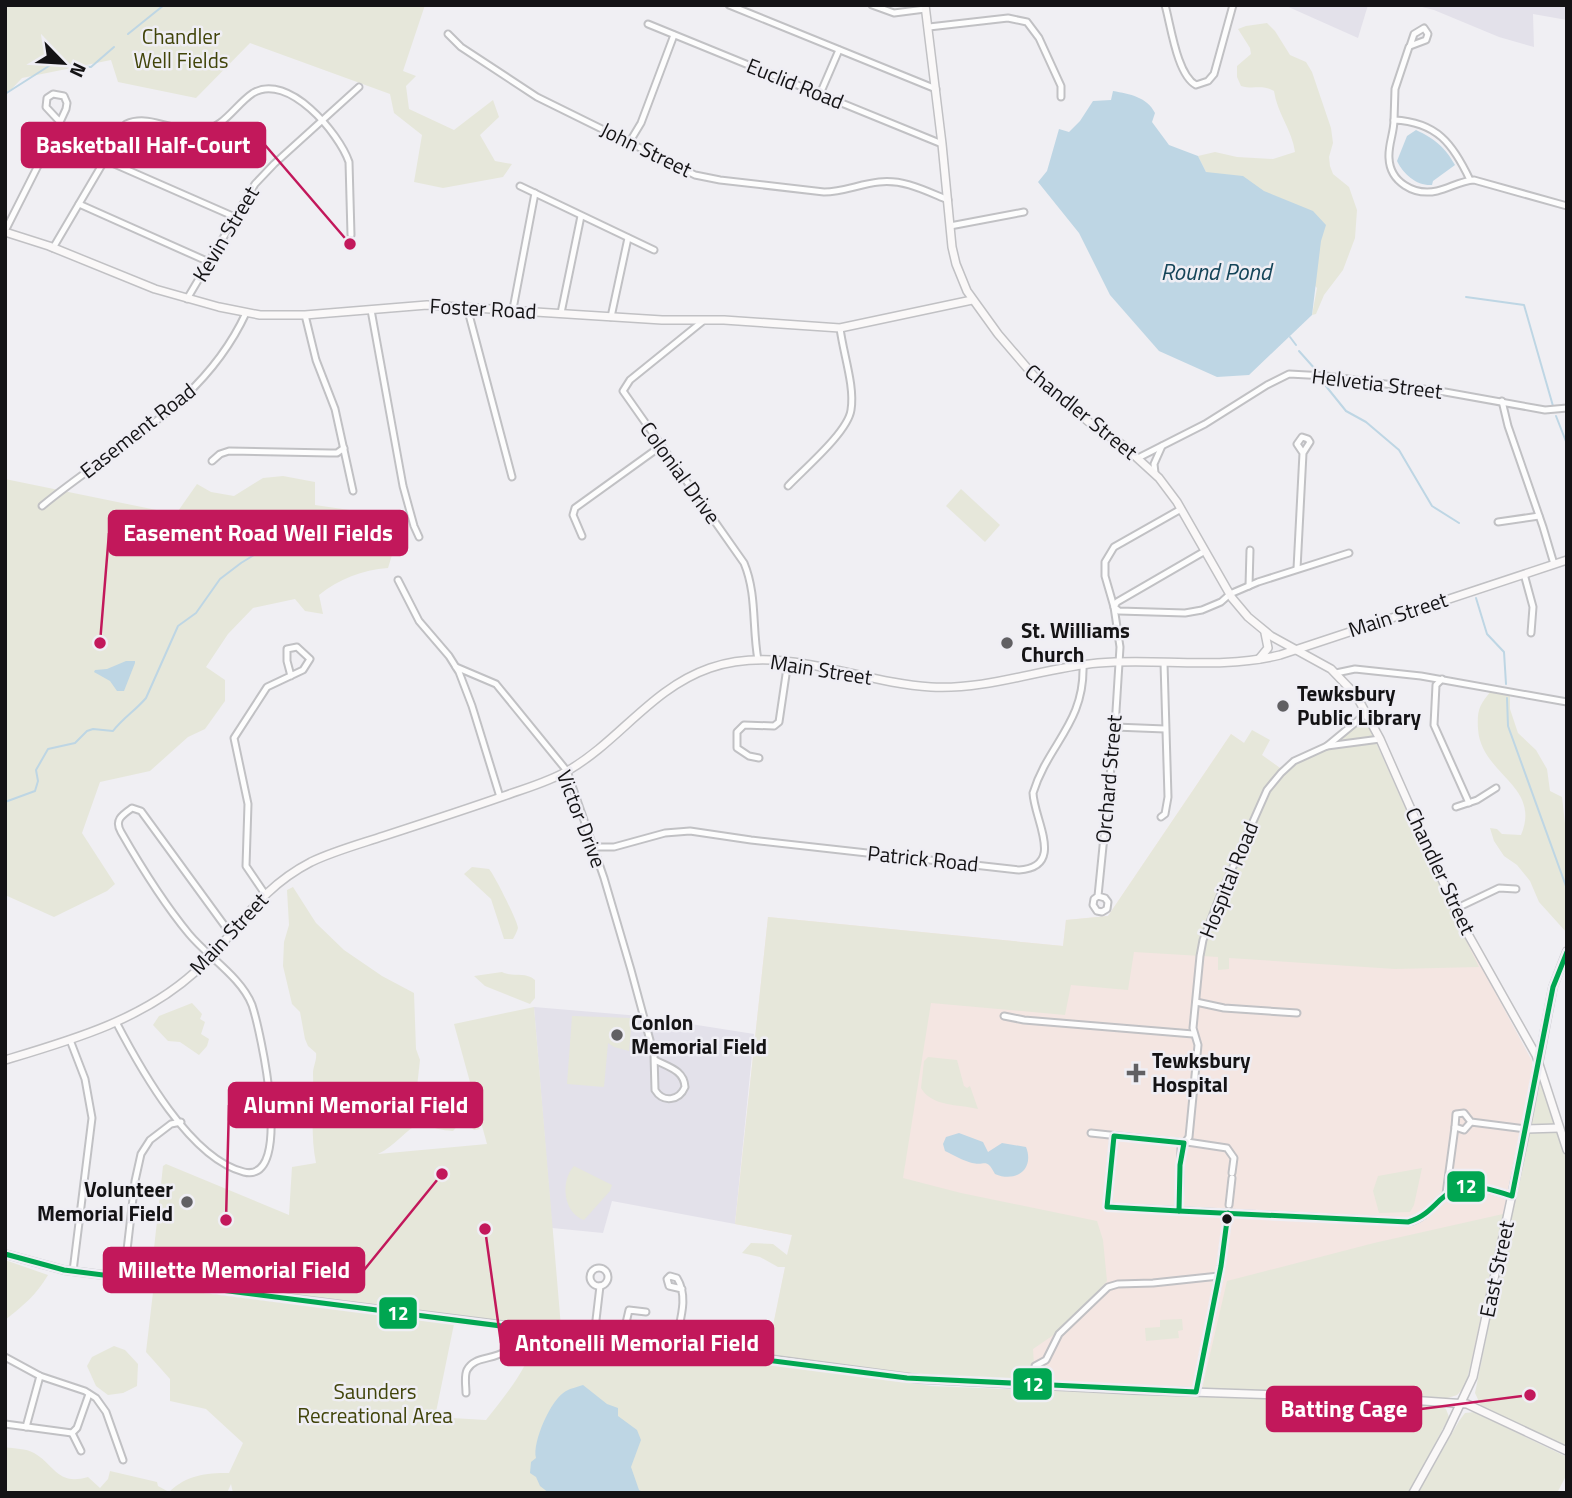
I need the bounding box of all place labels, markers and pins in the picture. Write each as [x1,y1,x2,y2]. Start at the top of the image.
callout: Basketball Half-Court [22,123,265,167]
callout: Easement Road Well Fields [109,511,407,555]
place label: St. Williams Church [1021,614,1130,670]
marker: St. Williams Church [999,635,1015,651]
place label: Tewksbury Public Library [1297,677,1422,733]
marker: Tewksbury Public Library [1275,698,1291,714]
place label: Conlon Memorial Field [631,1006,767,1062]
marker: Conlon Memorial Field [609,1027,625,1043]
place label: Tewksbury Hospital [1152,1044,1251,1100]
marker: Tewksbury Hospital [1126,1063,1146,1083]
callout: Alumni Memorial Field [229,1083,482,1127]
place label: Volunteer Memorial Field [37,1173,173,1229]
marker: Volunteer Memorial Field [179,1194,195,1210]
unlabelled marker [1220,1212,1234,1226]
callout: Millette Memorial Field [104,1248,364,1292]
callout: Antonelli Memorial Field [501,1321,773,1365]
callout: Batting Cage [1267,1387,1421,1431]

